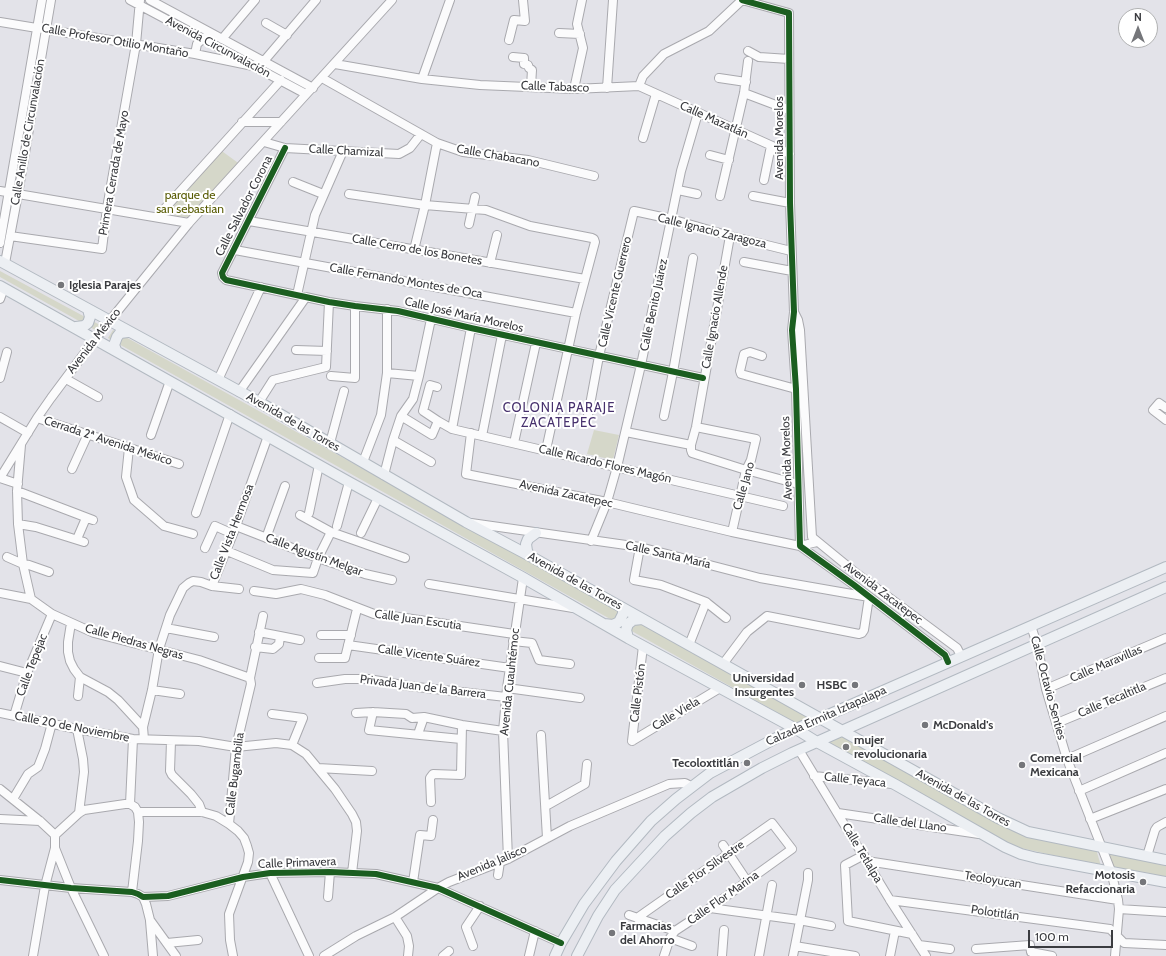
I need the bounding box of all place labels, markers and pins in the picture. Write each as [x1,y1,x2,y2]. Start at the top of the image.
place label: Iglesia Parajes [69,278,141,292]
marker: Iglesia Parajes [56,280,66,290]
place label: Universidad Insurgentes [732,671,794,699]
place label: HSBC [816,678,847,692]
marker: Universidad Insurgentes [797,680,807,690]
marker: HSBC [850,680,860,690]
place label: McDonald's [933,718,993,732]
marker: McDonald's [920,720,930,730]
place label: mujer revolucionaria [854,733,927,761]
marker: mujer revolucionaria [841,742,851,752]
place label: Comercial Mexicana [1030,751,1082,779]
place label: Tecoloxtitlán [672,756,739,770]
marker: Tecoloxtitlán [742,758,752,768]
marker: Comercial Mexicana [1017,760,1027,770]
place label: Motosis Refaccionaria [1066,868,1135,896]
marker: Motosis Refaccionaria [1138,877,1148,887]
place label: Farmacias del Ahorro [620,919,674,947]
marker: Farmacias del Ahorro [607,928,617,938]

